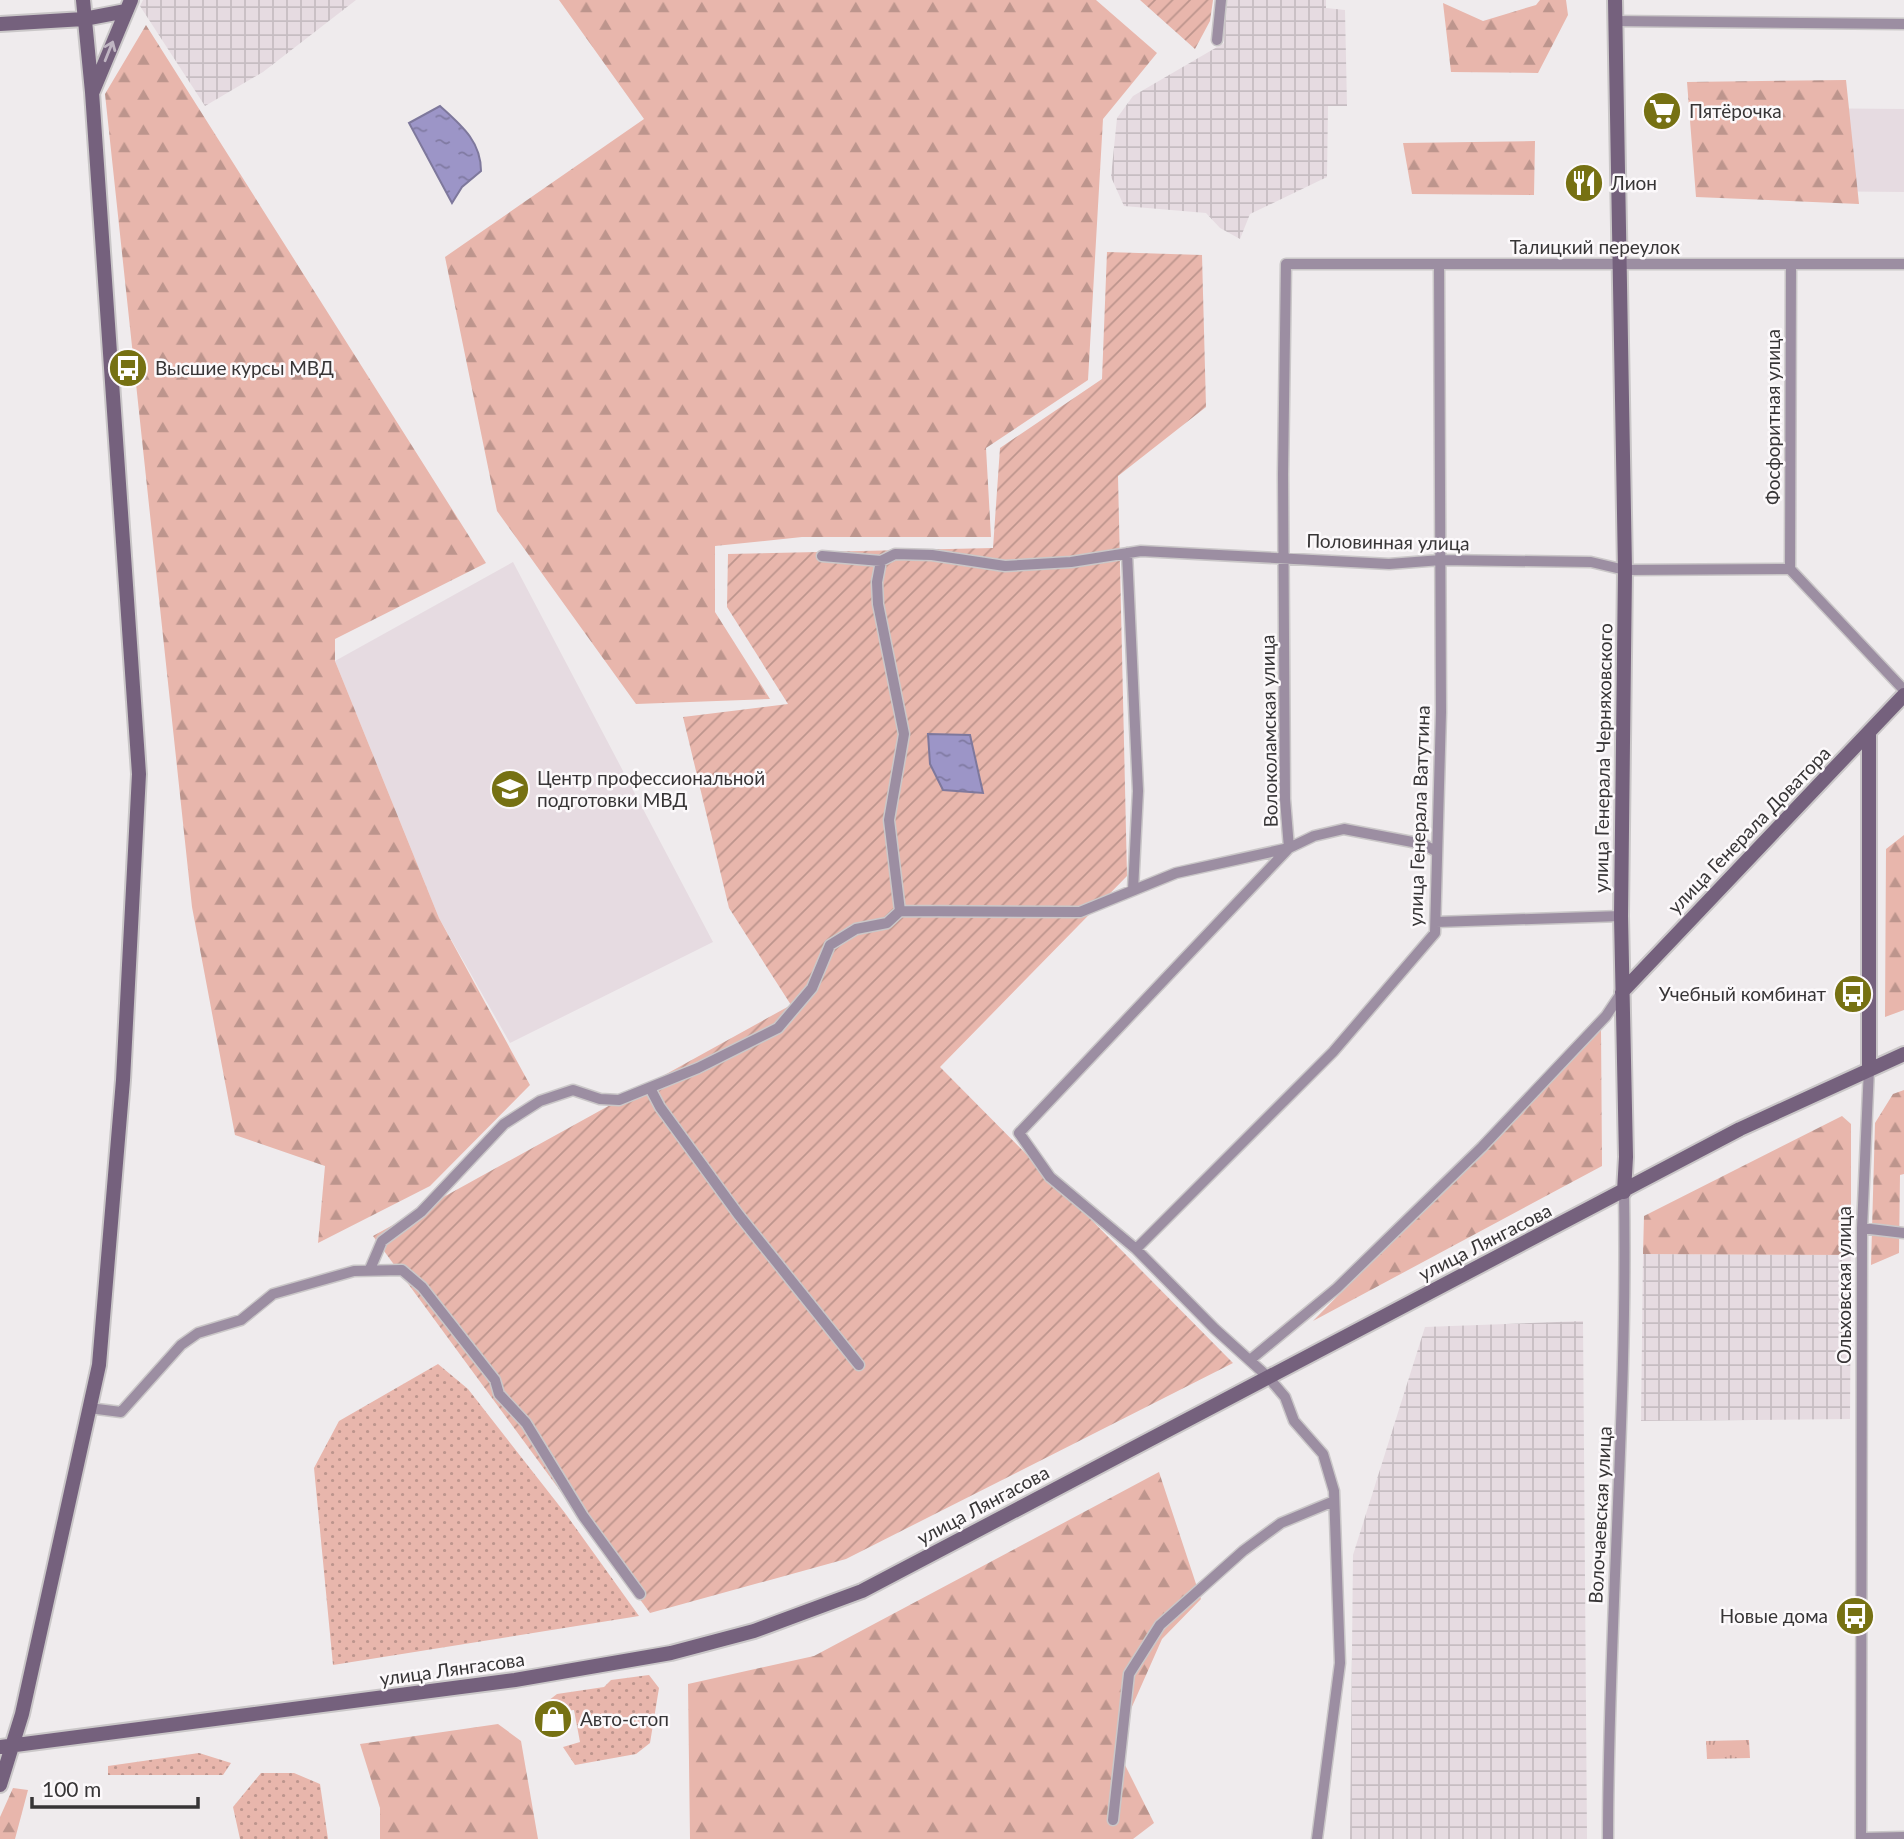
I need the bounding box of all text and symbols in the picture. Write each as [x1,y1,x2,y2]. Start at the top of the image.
one-way arrow [103,41,116,63]
supermarket icon: Пятёрочка [1641,90,1683,132]
place label: Пятёрочка [1689,99,1782,122]
restaurant icon: Лион [1563,162,1605,204]
place label: Лион [1610,171,1657,194]
street label: Талицкий переулок [1510,235,1680,258]
street label: Фосфоритная улица [1761,329,1784,505]
bus stop icon: Высшие курсы МВД [107,347,149,389]
place label: Высшие курсы МВД [155,356,334,379]
street label: Половинная улица [1306,529,1470,554]
street label: улица Генерала Черняховского [1589,623,1616,893]
street label: Волоколамская улица [1255,634,1282,828]
street label: улица Генерала Ватутина [1403,705,1434,927]
street label: улица Генерала Доватора [1663,741,1835,918]
place label: Центр профессиональной подготовки МВД [537,766,765,811]
school or university icon: Центр профессиональной подготовки МВД [489,768,531,810]
bus stop icon: Учебный комбинат [1832,973,1874,1015]
place label: Учебный комбинат [1659,982,1826,1005]
street label: улица Лянгасова [1414,1198,1555,1285]
street label: Ольховская улица [1832,1206,1855,1364]
street label: Волочаевская улица [1583,1426,1616,1604]
street label: улица Лянгасова [913,1460,1053,1549]
bus stop icon: Новые дома [1834,1595,1876,1637]
place label: Новые дома [1720,1604,1828,1627]
street label: улица Лянгасова [378,1647,526,1690]
shop icon: Авто-стоп [532,1698,574,1740]
place label: Авто-стоп [580,1707,669,1730]
scale bar [32,1766,198,1810]
text: 100 m [42,1776,101,1801]

